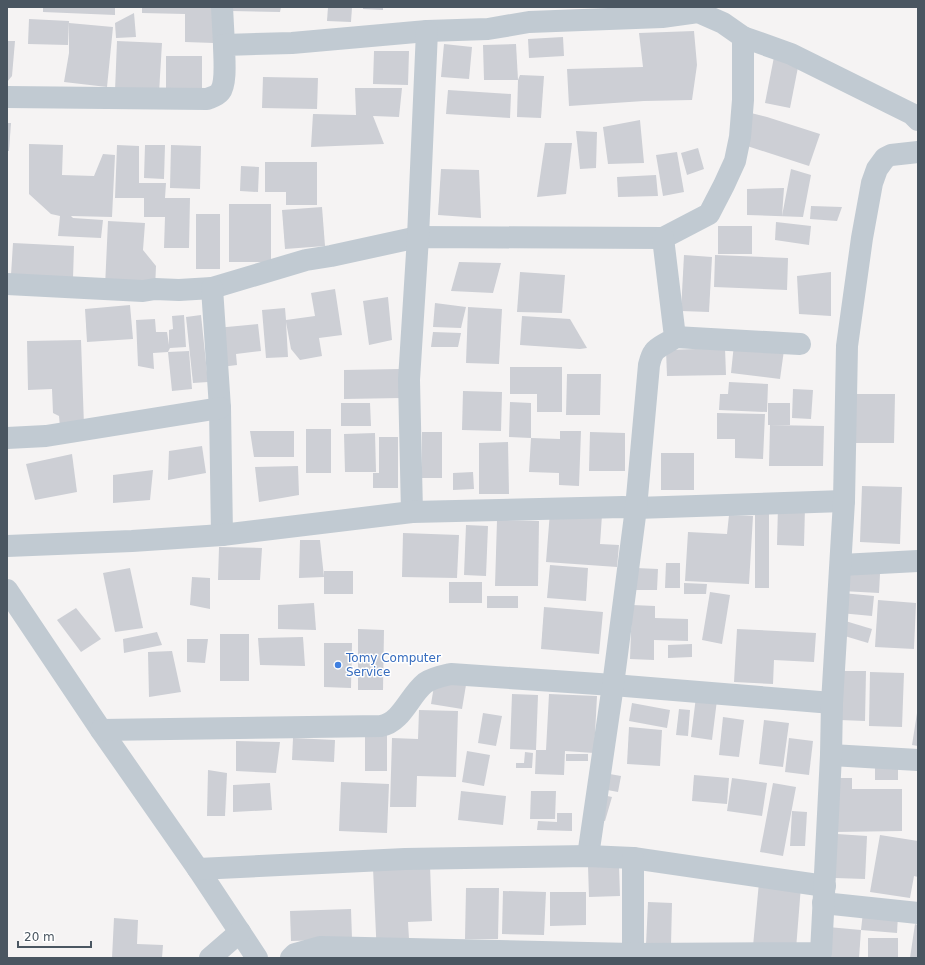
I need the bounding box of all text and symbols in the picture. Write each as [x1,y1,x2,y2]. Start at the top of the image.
place label: Tomy Computer Service [345,651,441,679]
marker: Tomy Computer Service [333,660,343,670]
scale bar [18,923,91,949]
text: 20 m [24,930,55,944]

